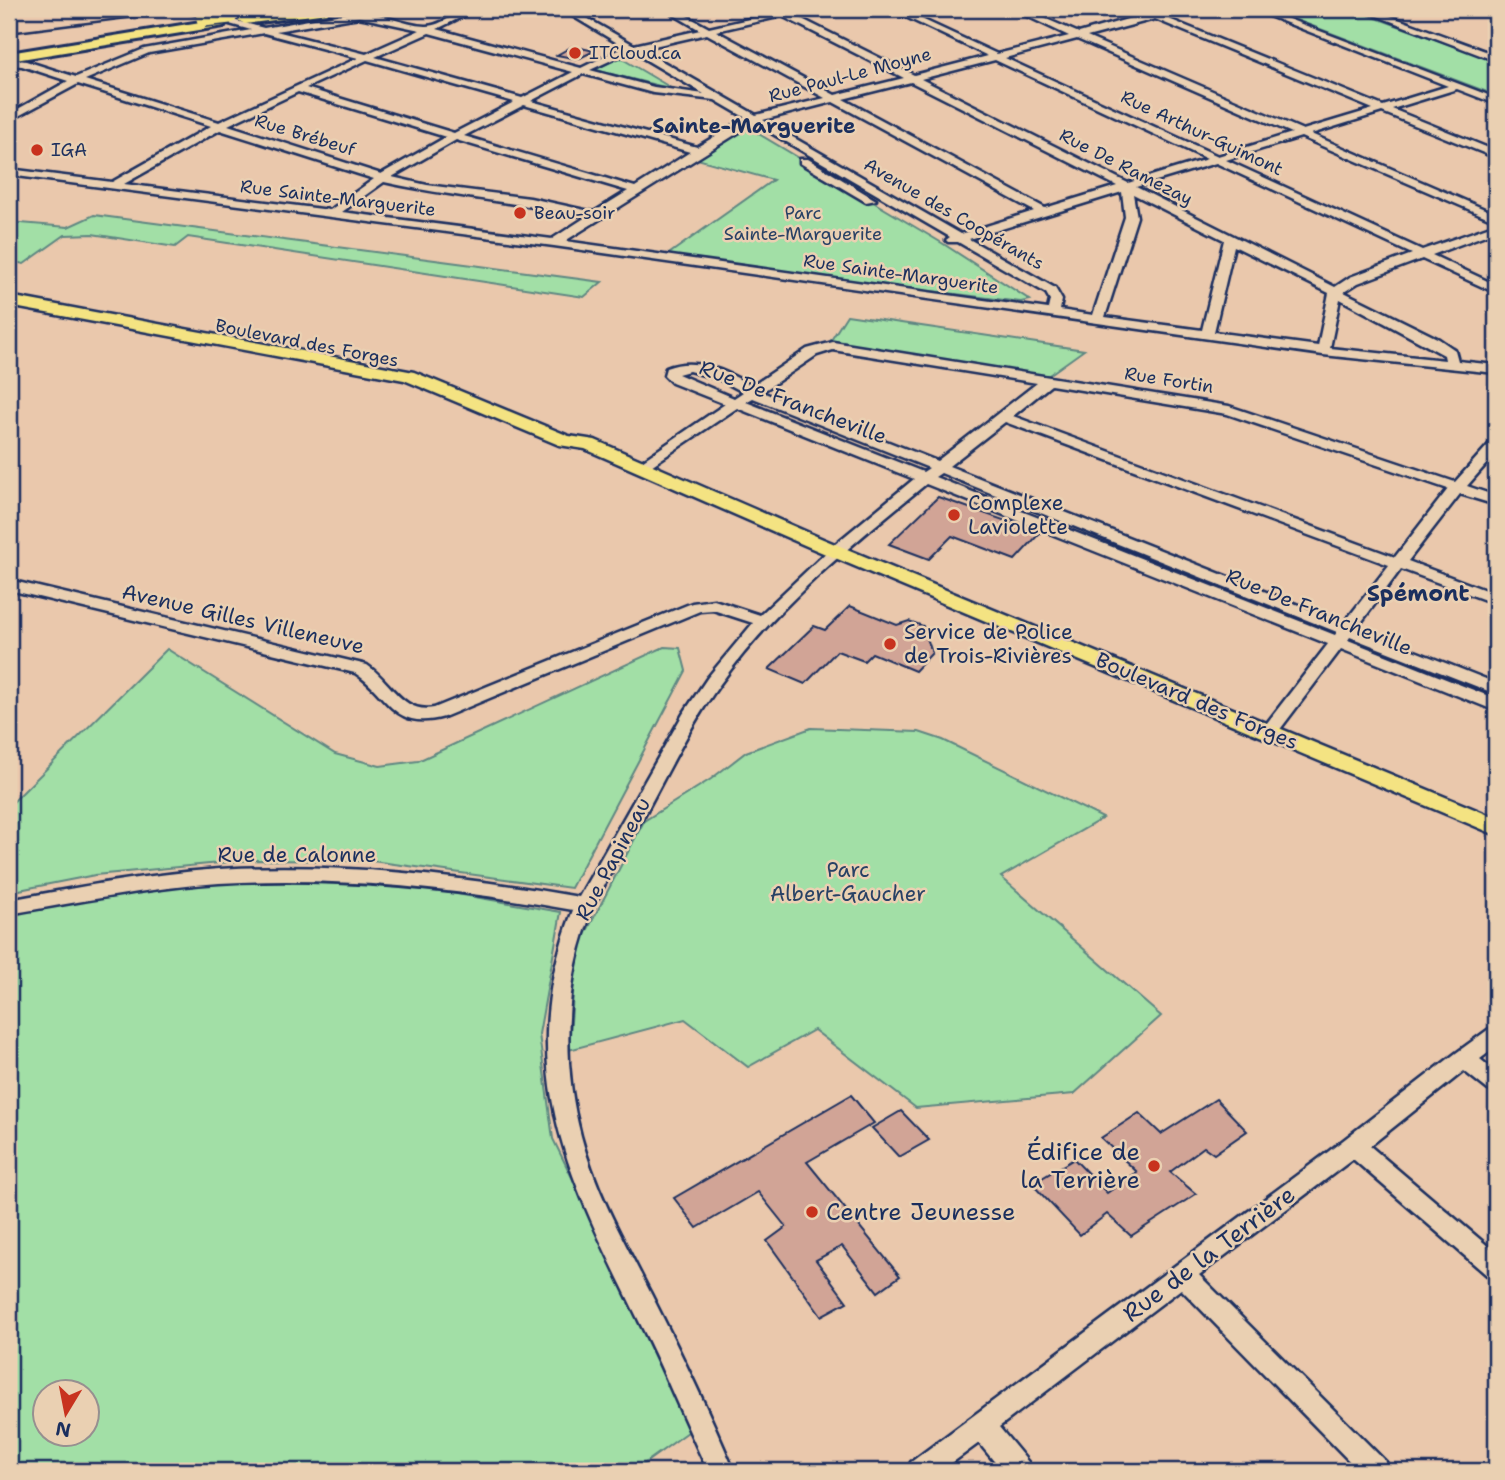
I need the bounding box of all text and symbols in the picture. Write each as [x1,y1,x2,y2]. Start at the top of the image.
place label: ITCloud.ca [589,41,681,65]
street label: Rue Paul-Le Moyne [766,42,934,108]
marker: ITCloud.ca [567,45,583,61]
street label: Rue Arthur-Guimont [1117,85,1287,181]
street label: Rue Brébeuf [252,108,359,162]
district label: Sainte-Marguerite [652,112,856,140]
street label: Rue De Ramezay [1055,123,1197,211]
place label: IGA [51,138,87,162]
marker: IGA [29,142,45,158]
street label: Avenue des Coopérants [860,153,1048,275]
street label: Rue Sainte-Marguerite [239,174,437,222]
place label: Beau-soir [534,201,616,225]
park label: Parc Sainte-Marguerite [724,201,882,246]
marker: Beau-soir [512,205,528,221]
street label: Rue Sainte-Marguerite [802,248,1000,300]
street label: Boulevard des Forges [213,313,401,373]
street label: Rue De Francheville [695,353,891,451]
street label: Rue Fortin [1123,361,1215,399]
place label: Complexe Laviolette [968,489,1068,541]
marker: Complexe Laviolette [946,507,962,523]
street label: Rue De Francheville [1222,562,1416,662]
street label: Avenue Gilles Villeneuve [119,577,367,661]
district label: Spémont [1367,578,1469,608]
place label: Service de Police de Trois-Rivières [904,618,1073,670]
marker: Service de Police de Trois-Rivières [882,636,898,652]
street label: Boulevard des Forges [1091,646,1303,756]
street label: Rue Papineau [569,792,657,926]
street label: Rue de Calonne [217,841,377,869]
park label: Parc Albert-Gaucher [770,856,926,908]
place label: Édifice de la Terrière [1020,1136,1140,1196]
marker: Édifice de la Terrière [1146,1158,1162,1174]
street label: Rue de la Terrière [1116,1179,1302,1329]
place label: Centre Jeunesse [826,1196,1016,1228]
marker: Centre Jeunesse [804,1204,820,1220]
north arrow [32,1378,102,1448]
text: N [54,1416,73,1443]

